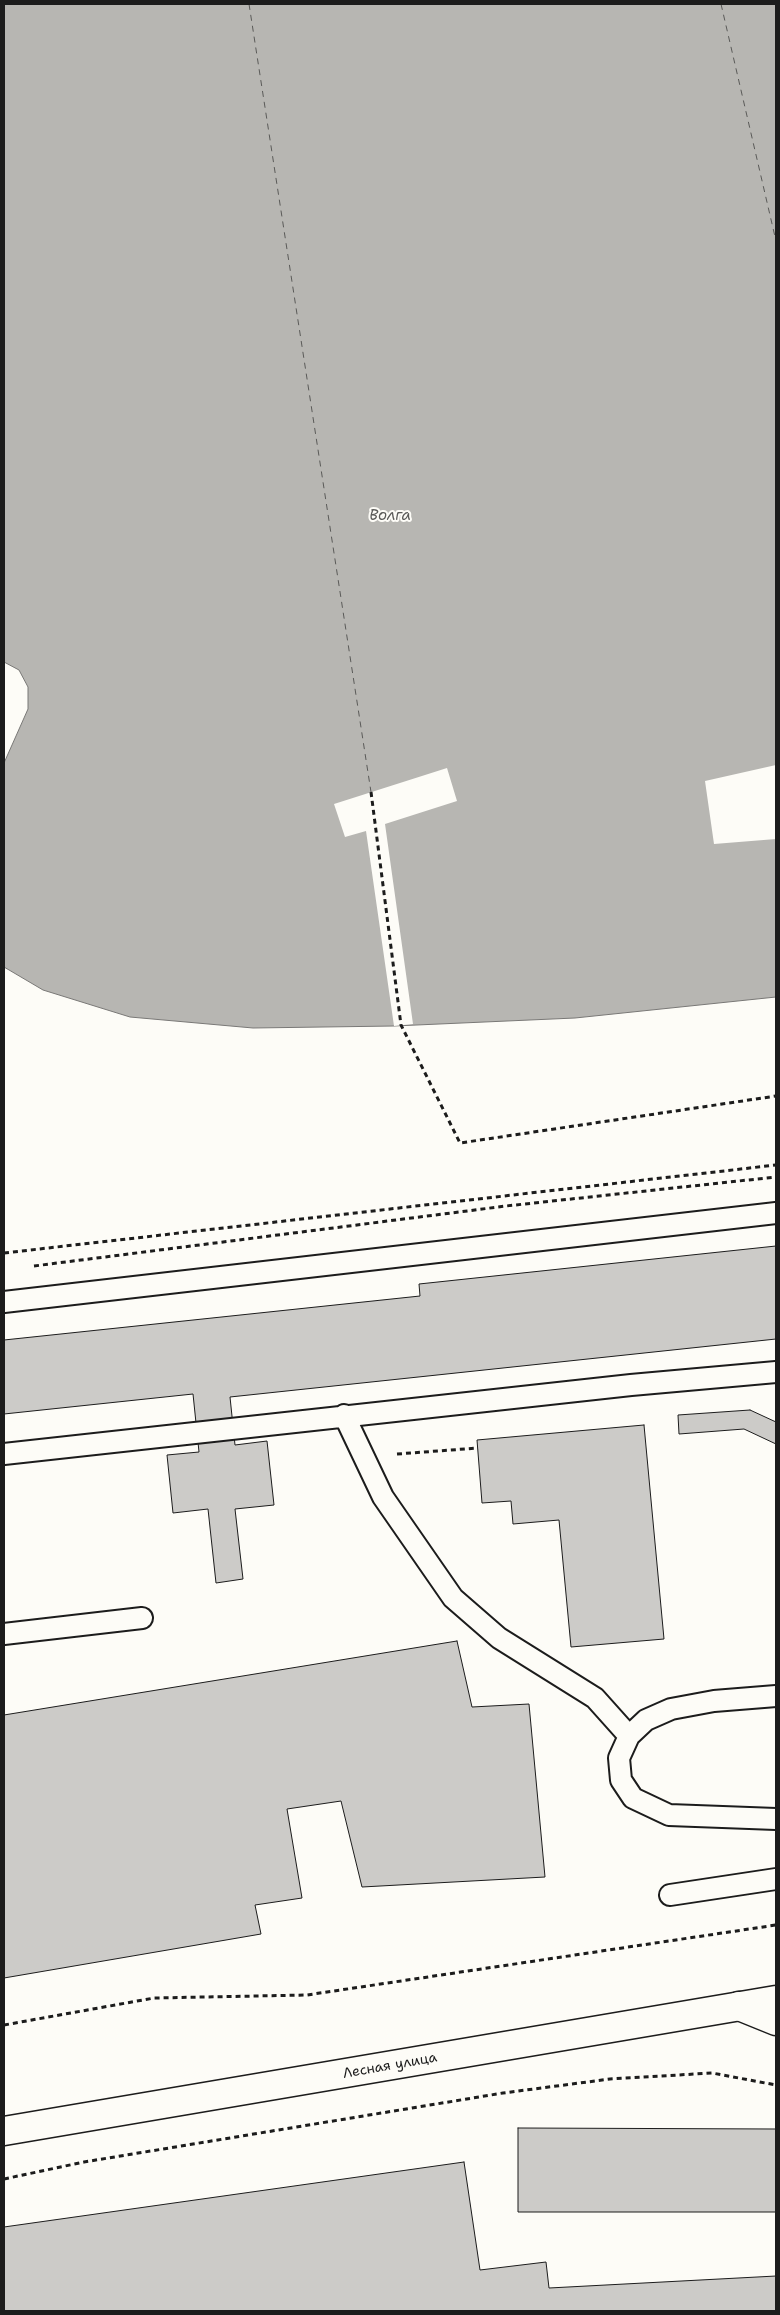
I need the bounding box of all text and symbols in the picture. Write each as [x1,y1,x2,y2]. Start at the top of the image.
water label: Волга [369,507,411,525]
street label: Лесная улица [342,2049,438,2083]

